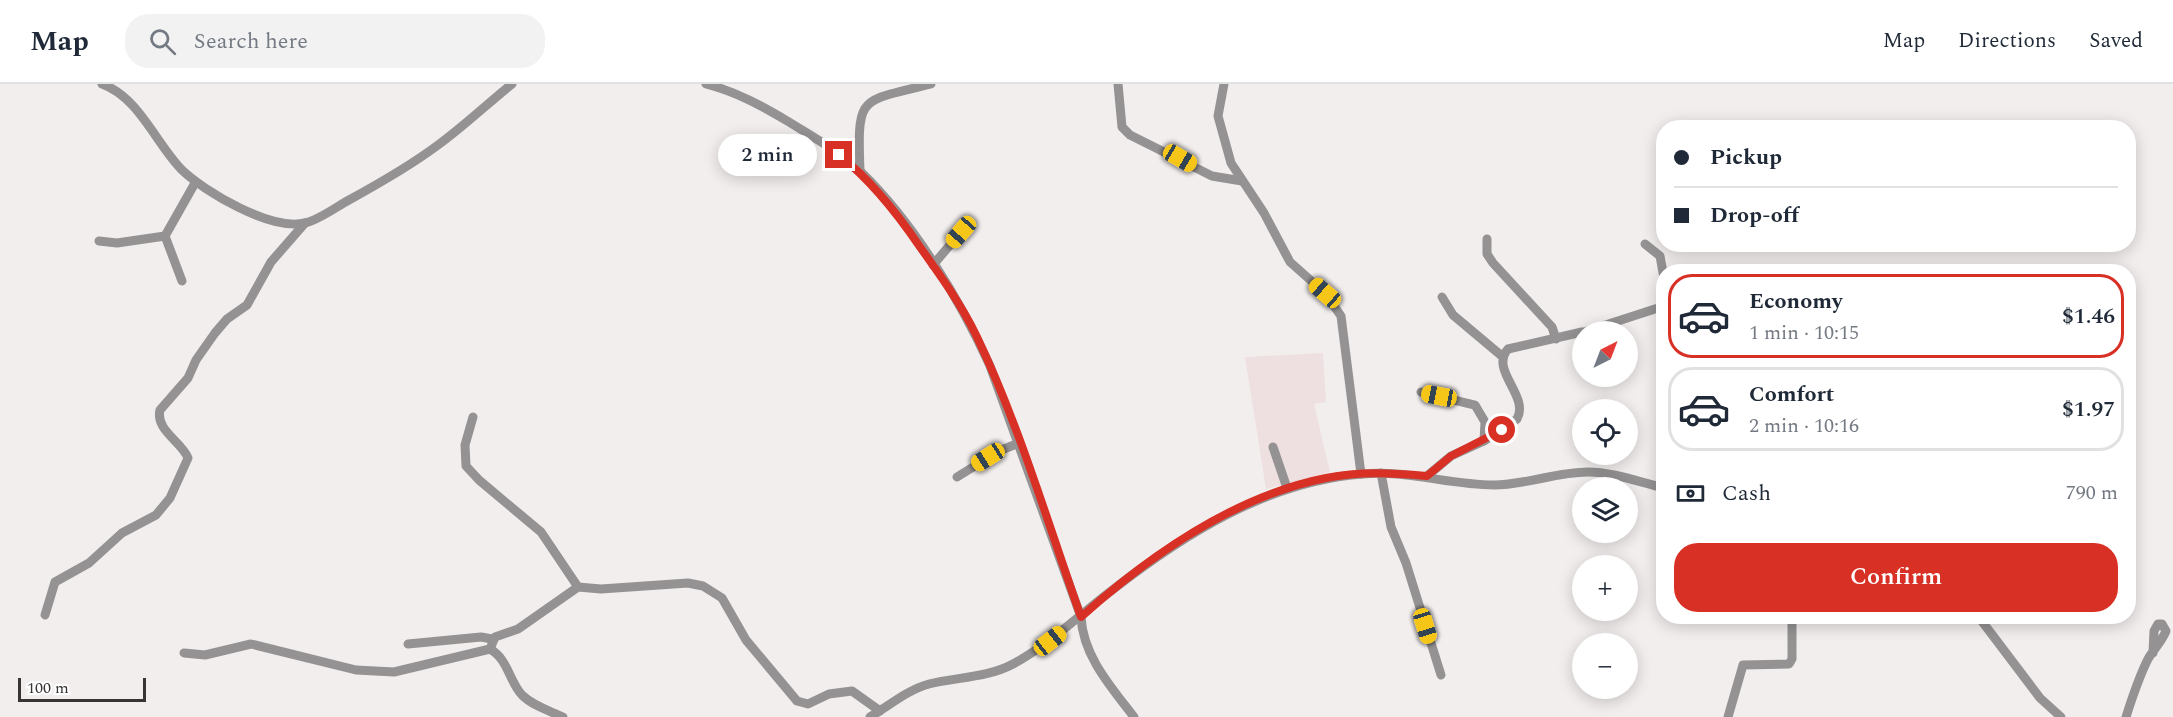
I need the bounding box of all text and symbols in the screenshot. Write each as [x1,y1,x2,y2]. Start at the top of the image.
search box [125,14,545,68]
text: Map [30,20,89,63]
icon: search [146,25,179,58]
text: Search here [194,25,308,58]
text: Map [1883,25,1925,57]
text: Directions [1958,25,2056,57]
text: Saved [2089,25,2143,57]
callout: 2 min [719,134,818,176]
text: 2 min [742,140,793,170]
route end [825,141,852,168]
car [1160,141,1200,175]
text: Pickup [1710,141,1782,174]
text: Drop-off [1710,199,1799,232]
car [942,213,980,251]
car [1306,274,1344,312]
text: Economy [1749,285,1842,318]
icon: car [1677,289,1731,343]
text: $1.46 [2062,300,2115,333]
text: 1 min · 10:15 [1749,318,1859,348]
north arrow [1572,321,1638,387]
map controls [1572,321,1638,699]
text: Comfort [1749,378,1834,411]
icon: car [1677,382,1731,436]
car [1420,384,1458,408]
text: $1.97 [2062,393,2115,426]
button: locate [1572,399,1638,465]
text: 2 min · 10:16 [1749,411,1859,441]
route start [1488,416,1515,443]
car [968,440,1008,474]
button: layers [1572,477,1638,543]
icon: cash [1674,477,1707,510]
text: Cash [1722,477,1771,510]
text: 790 m [2066,478,2118,508]
button: Confirm [1674,543,2118,612]
button: + [1572,555,1638,621]
car [1411,606,1439,646]
car [1030,623,1070,659]
button: − [1572,633,1638,699]
scale bar [18,675,146,702]
text: 100 m [27,676,69,700]

